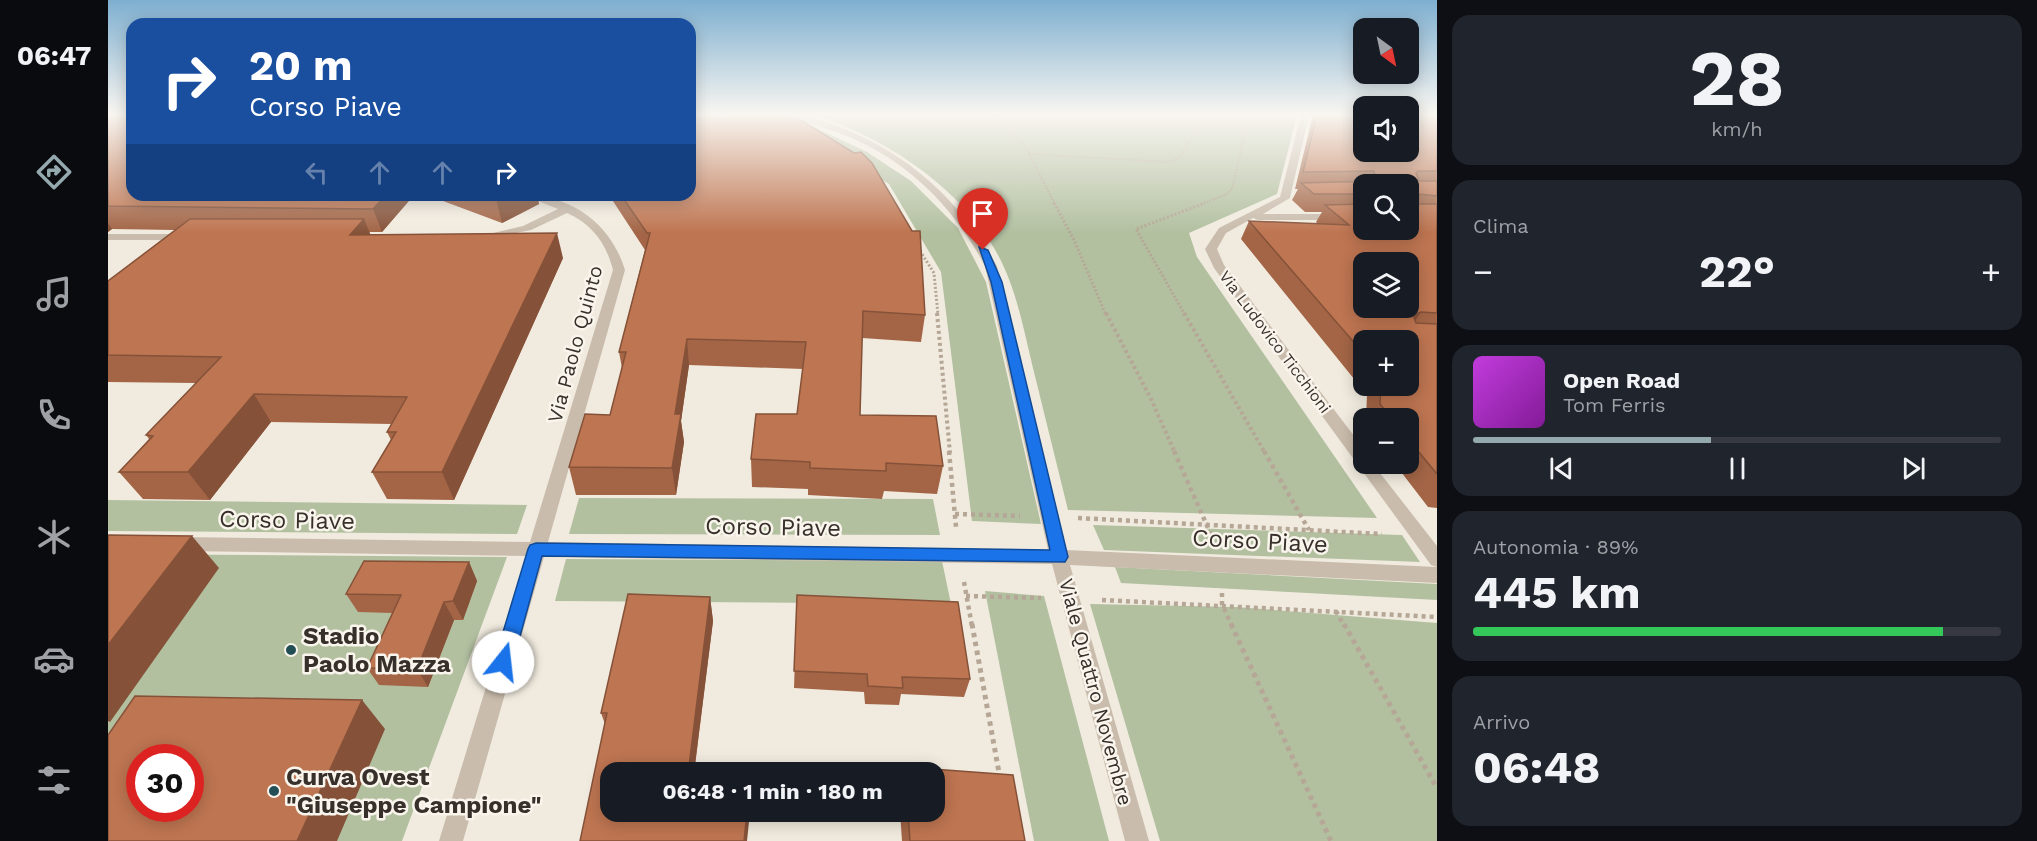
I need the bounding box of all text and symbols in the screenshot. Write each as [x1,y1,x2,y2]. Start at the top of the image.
north arrow [1353,18,1419,84]
map controls [1353,18,1419,474]
text: 28 [1689,32,1785,124]
text: 06:47 [17,40,91,72]
text: 20 m [249,41,353,90]
icon: right [150,42,228,120]
text: Corso Piave [249,91,402,123]
button: sound [1353,96,1419,162]
text: km/h [1711,117,1763,141]
icon: directions [33,151,75,193]
icon: left [300,156,333,189]
icon: ahead [363,156,396,189]
icon: ahead [426,156,459,189]
icon: right [489,156,522,189]
button: search [1353,174,1419,240]
pin [957,188,1008,250]
icon: arrive [966,197,999,230]
text: Clima [1473,214,1529,238]
text: 22° [1699,245,1775,298]
button: layers [1353,252,1419,318]
text: − [1473,252,1493,291]
text: + [1981,252,2001,291]
street label: Via Paolo Quinto [542,263,608,425]
street label: Via Ludovico Ticchioni [1215,267,1335,417]
icon: music [33,273,75,315]
button: + [1353,330,1419,396]
text: Open Road [1563,368,1680,393]
text: Tom Ferris [1563,393,1666,417]
icon: phone [33,394,75,436]
button: − [1353,408,1419,474]
icon: previous [1545,452,1578,485]
icon: pause [1721,452,1754,485]
icon: next [1897,452,1930,485]
street label: Corso Piave [219,505,355,535]
street label: Corso Piave [705,512,841,542]
icon: climate [33,516,75,558]
street label: Corso Piave [1191,523,1329,559]
text: Autonomia · 89% [1473,535,1638,559]
text: 445 km [1473,566,1641,619]
street label: Viale Quattro Novembre [1054,576,1138,808]
place label: Stadio Paolo Mazza [303,622,451,678]
position arrow [471,630,535,694]
icon: car [33,638,75,680]
marker: Stadio Paolo Mazza [284,643,298,657]
text: Arrivo [1473,710,1530,734]
text: 06:48 [1473,741,1601,794]
speed limit sign: 30 [126,744,204,822]
icon: filters [33,759,75,801]
place label: Curva Ovest "Giuseppe Campione" [286,763,542,819]
text: 06:48 · 1 min · 180 m [662,779,883,804]
marker: Curva Ovest "Giuseppe Campione" [267,784,281,798]

